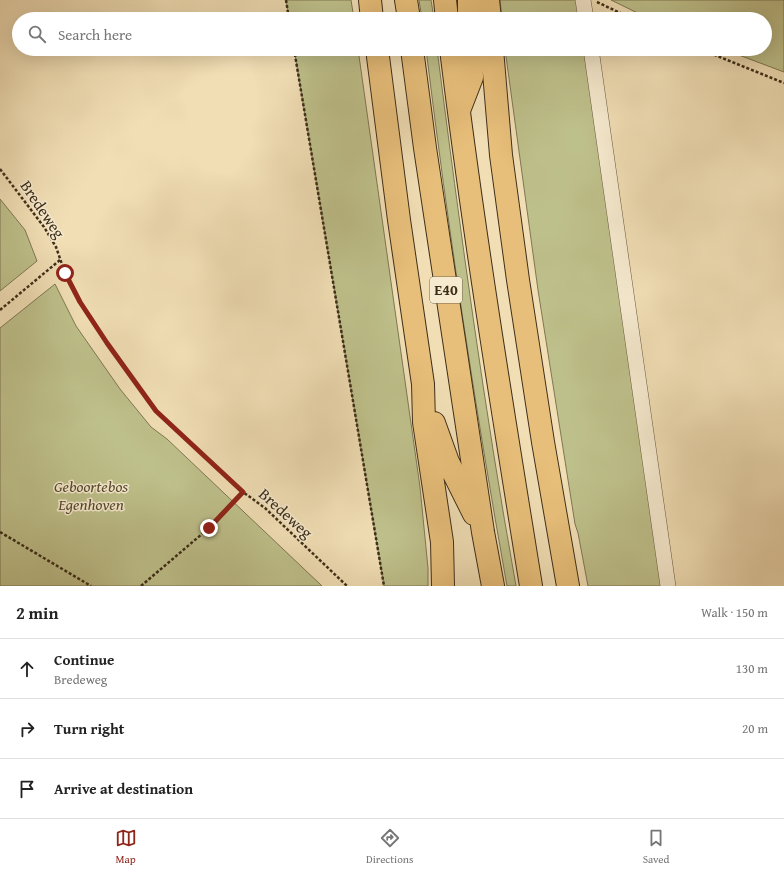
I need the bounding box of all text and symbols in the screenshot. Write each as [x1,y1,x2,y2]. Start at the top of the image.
search box [12,12,772,56]
icon: search [26,23,48,45]
text: Search here [58,24,132,45]
street label: Bredeweg [15,175,71,243]
route start [56,264,74,282]
road number: E40 [430,277,462,303]
park label: Geboortebos Egenhoven [54,474,128,516]
street label: Bredeweg [254,482,318,544]
route end [200,519,218,537]
text: 2 min [16,600,58,625]
text: Walk · 150 m [701,603,768,622]
text: Continue [54,649,115,670]
icon: ahead [16,658,38,680]
text: 130 m [736,659,768,678]
text: Bredeweg [54,670,107,689]
icon: right [16,718,38,740]
text: Turn right [54,718,125,739]
text: 20 m [742,719,768,738]
icon: arrive [16,778,38,800]
text: Arrive at destination [54,778,193,799]
tab: Map [115,827,137,867]
tab: Directions [366,827,413,867]
tab: Saved [643,827,669,867]

